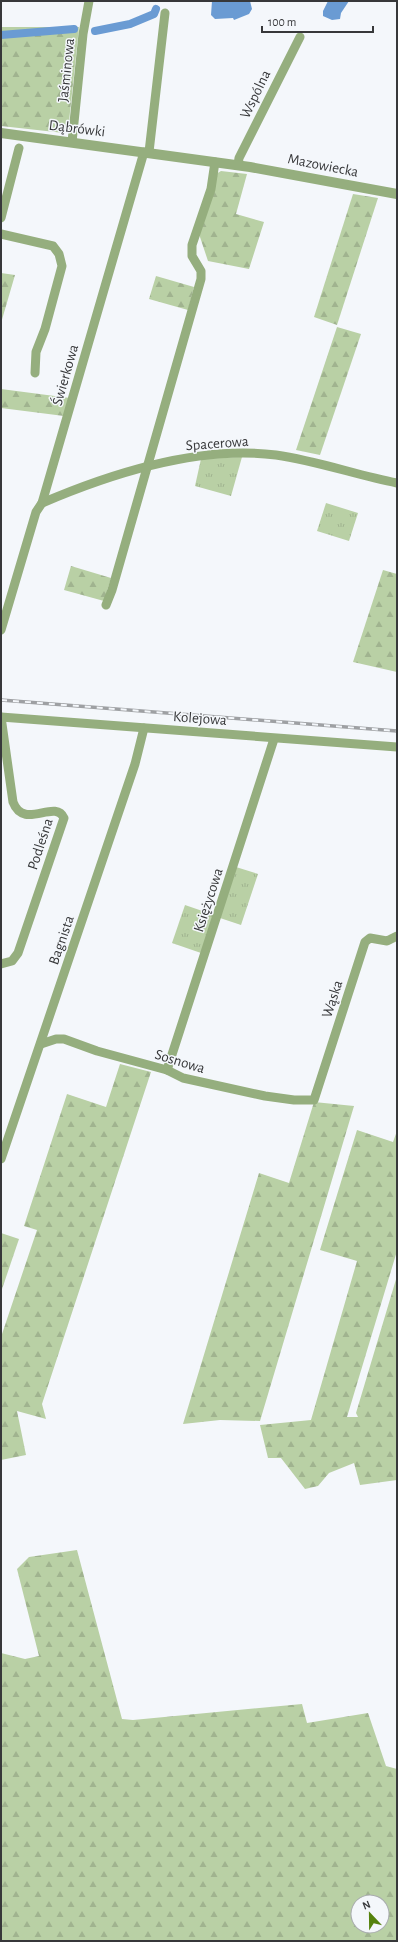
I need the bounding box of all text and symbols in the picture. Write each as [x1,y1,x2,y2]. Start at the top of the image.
scale bar [262,8,373,34]
text: 100 m [268,16,296,28]
street label: Jaśminowa [56,37,77,103]
street label: Wspólna [237,68,274,121]
street label: Dąbrówki [48,118,106,139]
street label: Mazowiecka [286,151,360,180]
street label: Świerkowa [48,342,81,407]
street label: Spacerowa [185,434,249,453]
street label: Kolejowa [173,709,227,728]
street label: Podleśna [25,817,56,872]
street label: Księżycowa [191,866,226,934]
street label: Bagnista [46,914,77,967]
street label: Wąska [319,978,346,1020]
street label: Sosnowa [153,1047,207,1076]
north arrow [350,1894,390,1934]
text: N [361,1899,372,1912]

